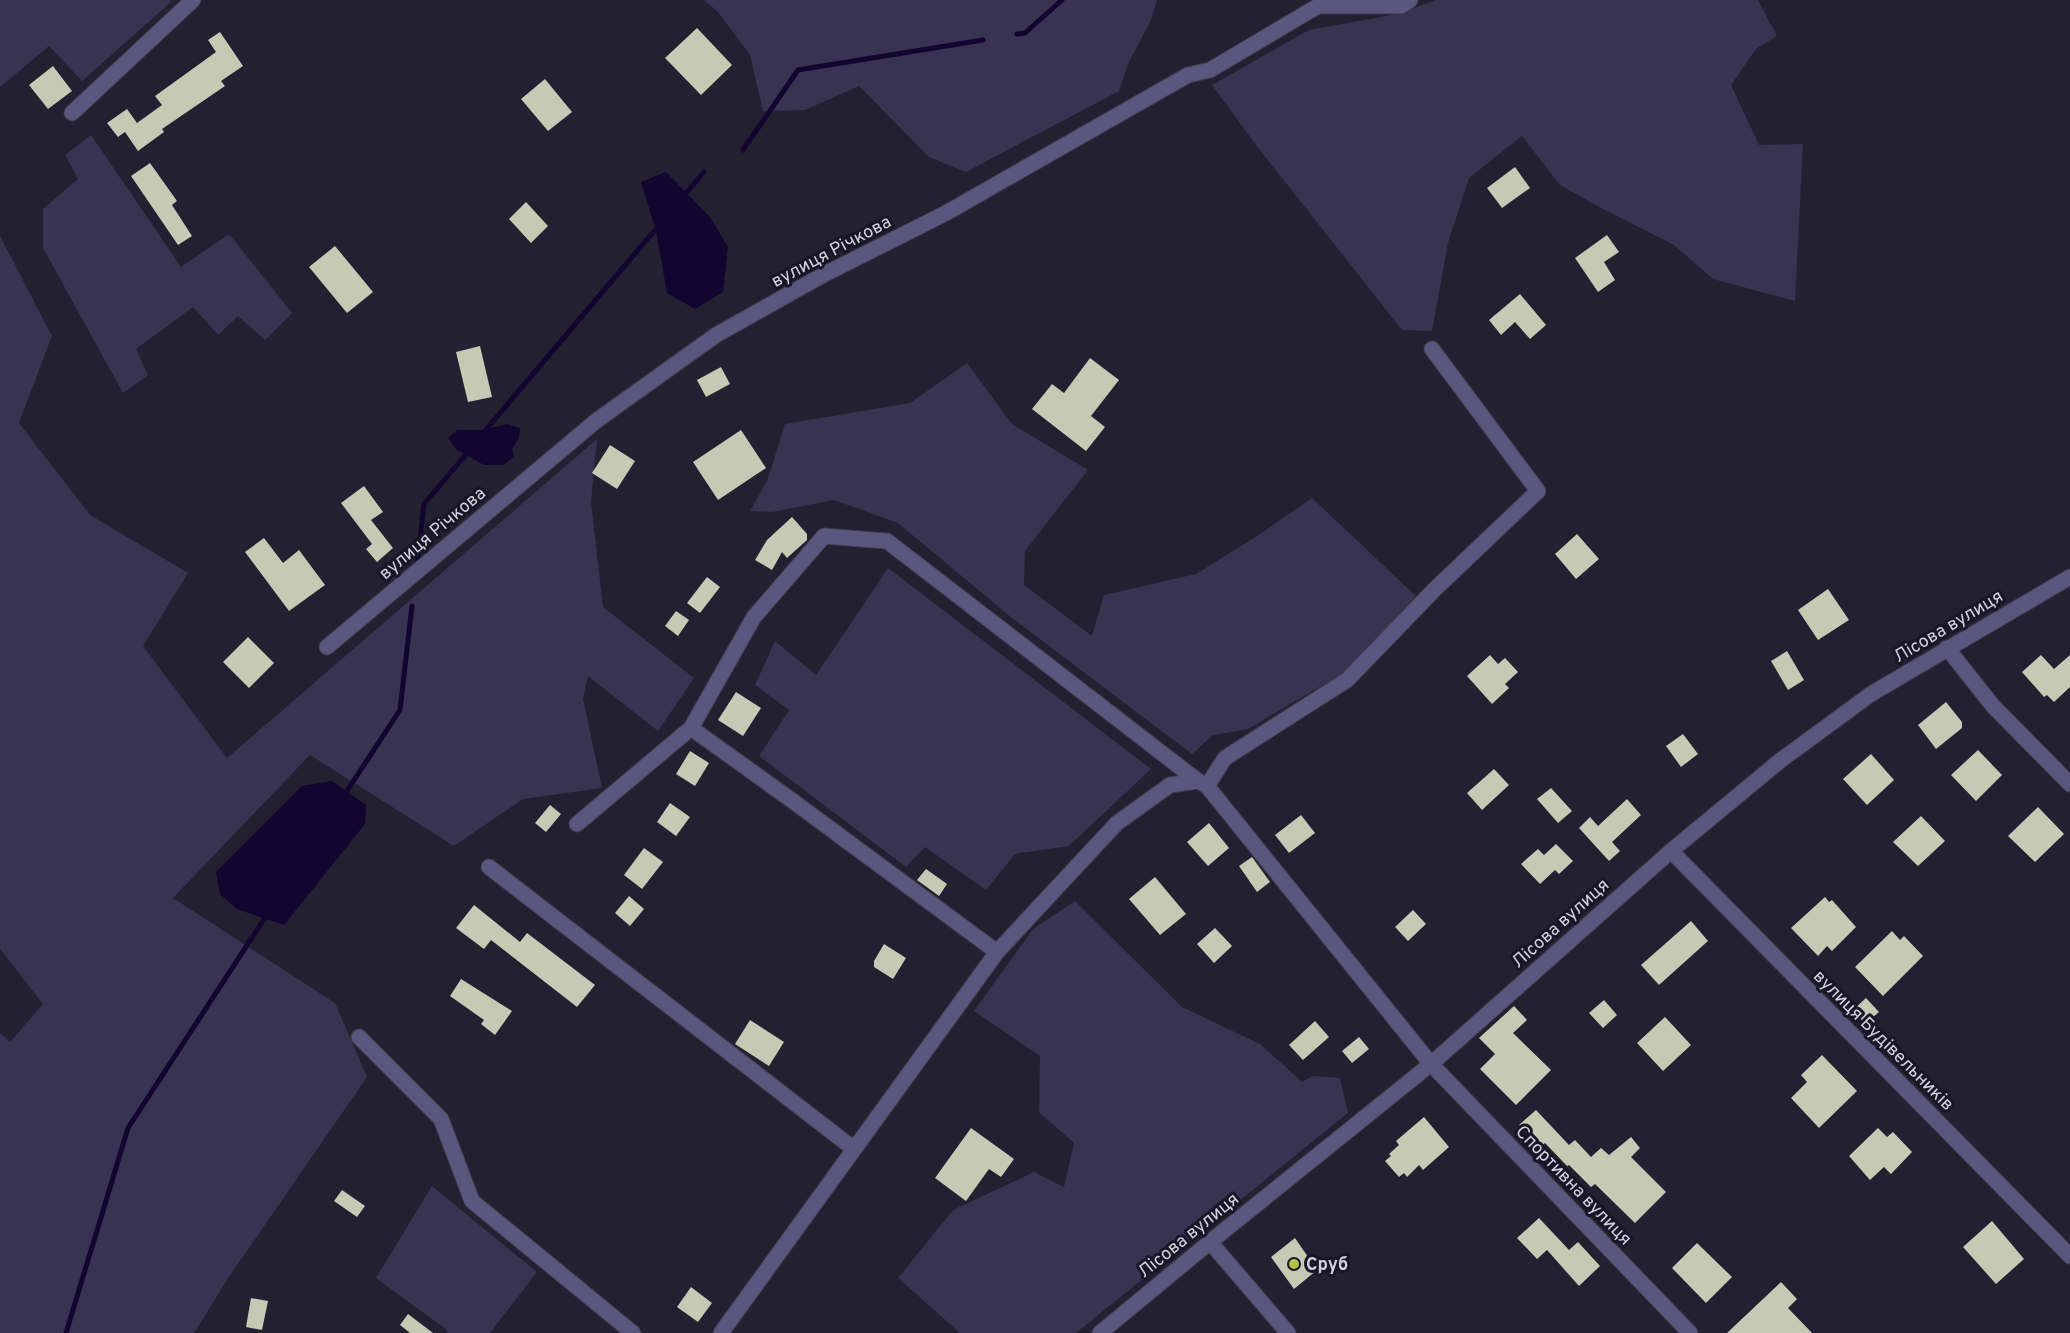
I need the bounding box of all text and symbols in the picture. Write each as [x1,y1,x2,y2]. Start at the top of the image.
street label: вулиця Річкова [768,211,896,294]
street label: вулиця Річкова [375,483,491,586]
street label: Лісова вулиця [1890,586,2008,669]
street label: Лісова вулиця [1507,874,1615,974]
street label: вулиця Будівельників [1808,966,1958,1116]
street label: Спортивна вулиця [1510,1121,1636,1251]
street label: Лісова вулиця [1134,1188,1244,1284]
place label: Сруб [1306,1254,1348,1277]
marker: Сруб [1287,1257,1301,1271]

